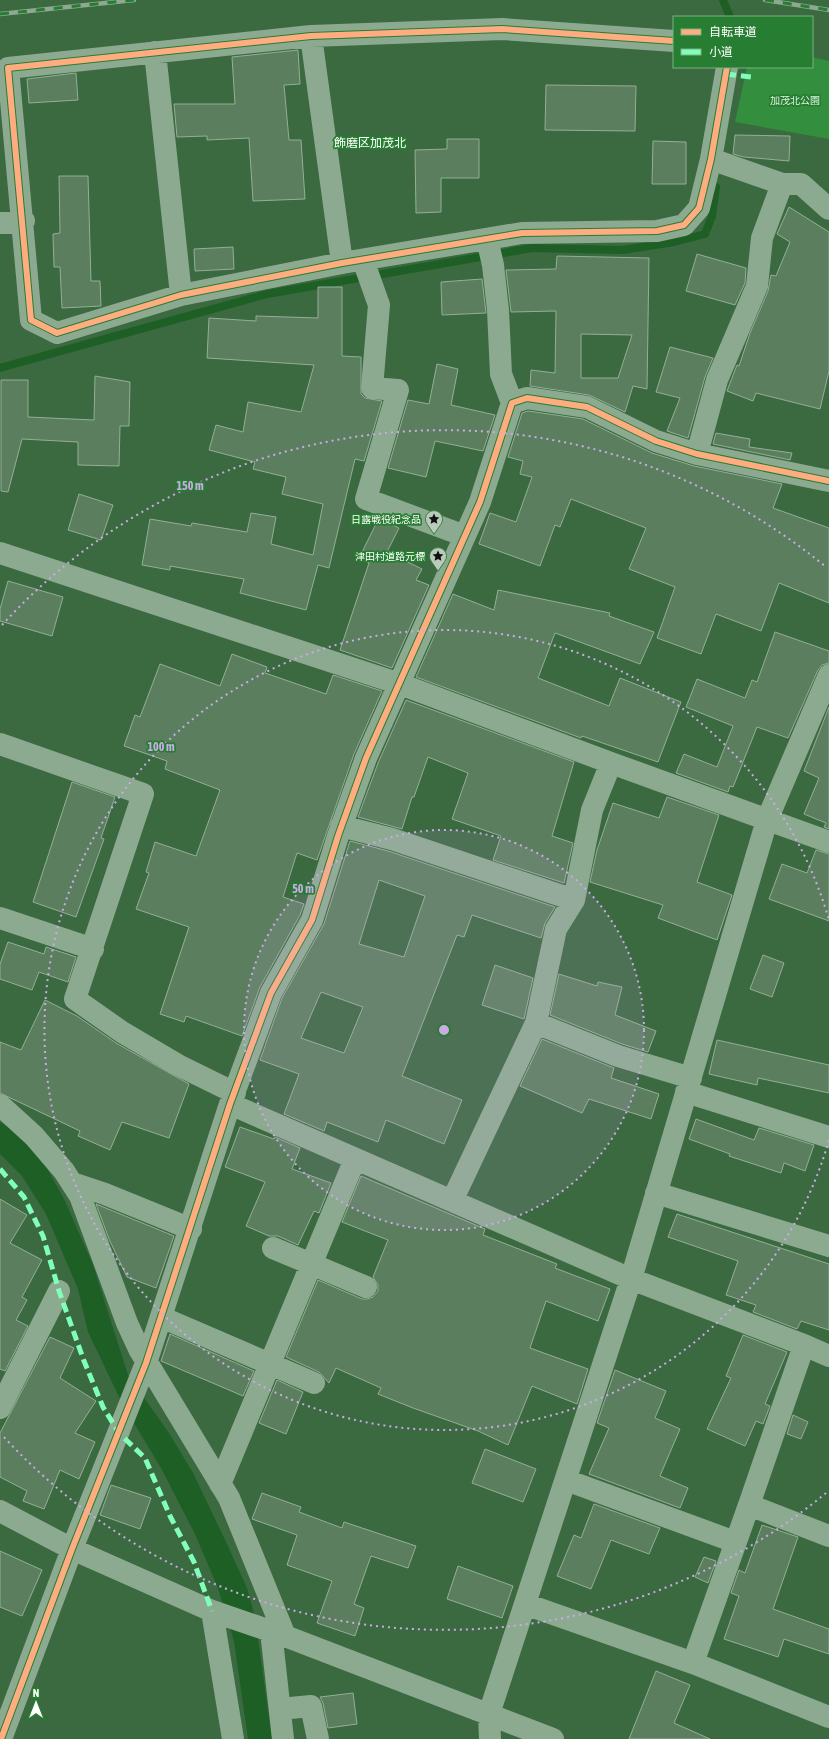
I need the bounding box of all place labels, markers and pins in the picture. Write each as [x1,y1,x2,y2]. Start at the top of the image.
place icon: 日露戦役紀念品 [424,509,444,534]
place label: 日露戦役紀念品 [351,514,421,525]
place icon: 津田村道路元標 [428,546,448,571]
place label: 津田村道路元標 [355,551,425,562]
centre of rings [437,1023,451,1037]

